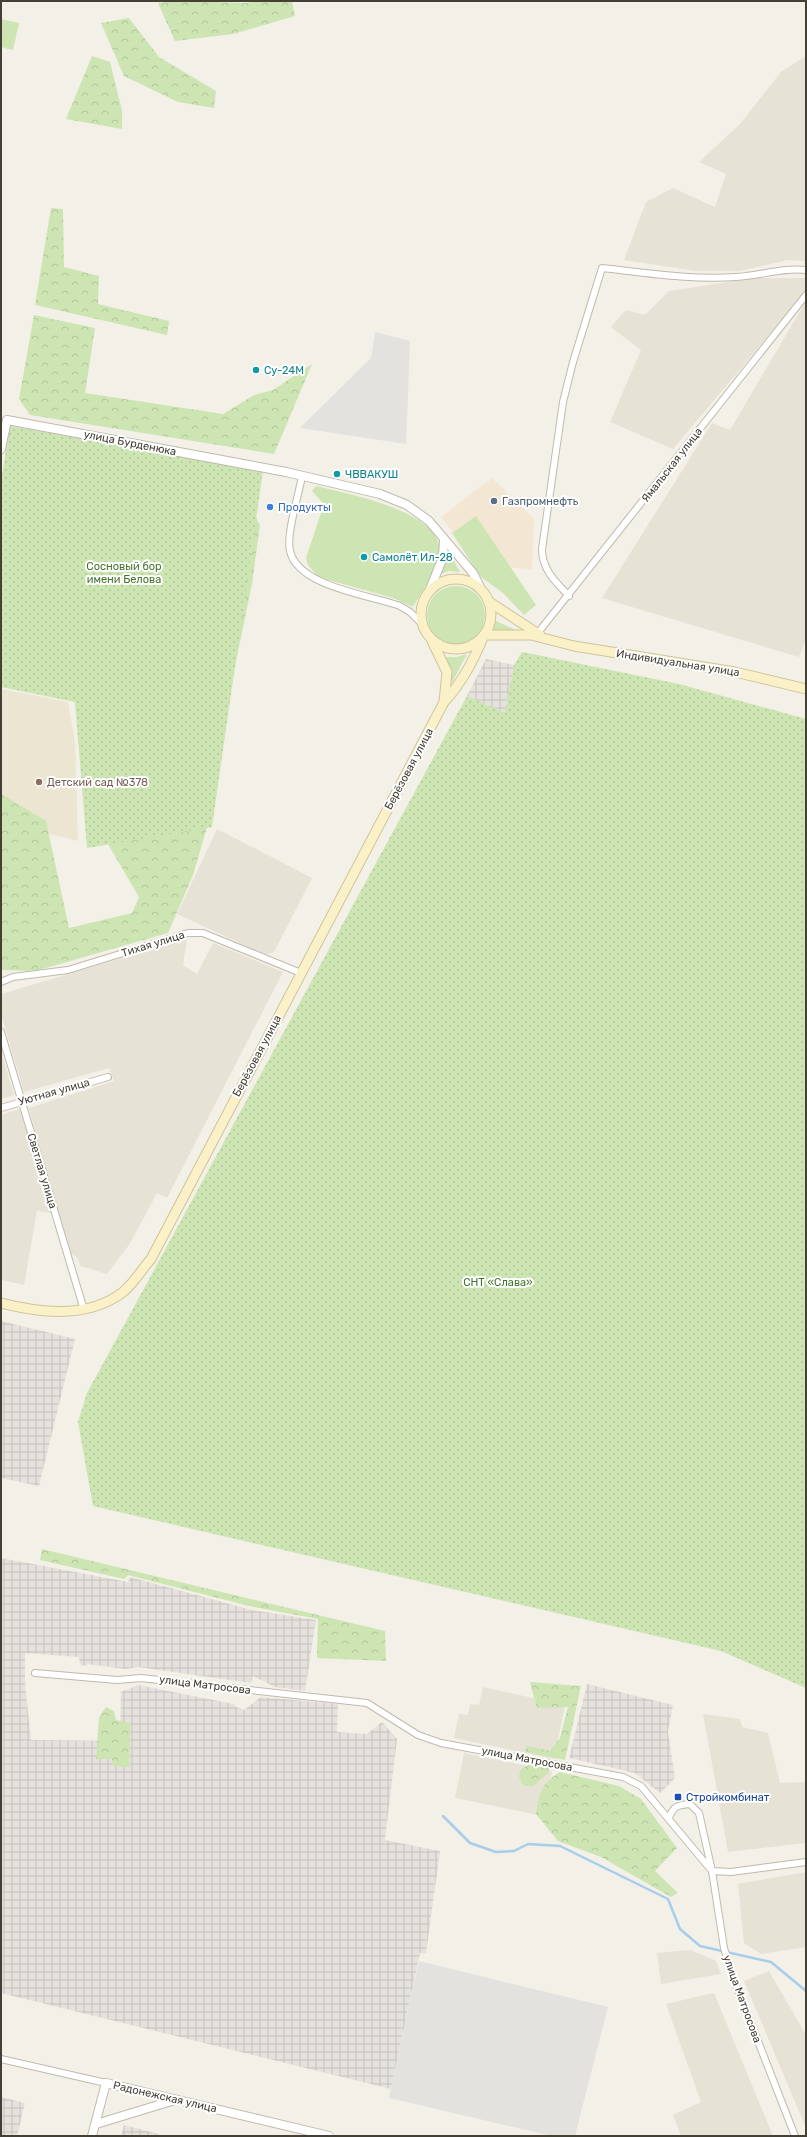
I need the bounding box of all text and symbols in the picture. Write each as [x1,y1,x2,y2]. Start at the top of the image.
place label: Су-24М [264,364,304,377]
marker: Су-24М [251,365,261,375]
street label: Ямальская улица [639,425,705,505]
street label: улица Бурденюка [83,428,177,458]
place label: ЧВВАКУШ [345,468,398,481]
marker: ЧВВАКУШ [332,469,342,479]
place label: Газпромнефть [502,495,579,508]
marker: Газпромнефть [489,496,499,506]
place label: Продукты [278,501,331,514]
marker: Продукты [265,502,275,512]
place label: Самолёт Ил-28 [372,551,453,564]
marker: Самолёт Ил-28 [359,552,369,562]
park label: Сосновый бор имени Белова [86,560,162,586]
street label: Индивидуальная улица [615,647,741,679]
street label: Берёзовая улица [382,726,436,812]
place label: Детский сад №378 [47,776,148,789]
marker: Детский сад №378 [34,777,44,787]
street label: Тихая улица [120,928,186,960]
street label: Берёзовая улица [230,1013,284,1099]
street label: Уютная улица [17,1076,91,1108]
street label: Светлая улица [24,1132,60,1210]
park label: СНТ «Слава» [463,1276,533,1289]
street label: улица Матросова [158,1673,252,1697]
street label: улица Матросова [480,1744,574,1774]
place label: Стройкомбинат [686,1791,770,1804]
marker: Стройкомбинат [673,1792,683,1802]
street label: улица Матросова [720,1953,764,2045]
street label: Радонежская улица [112,2079,218,2115]

